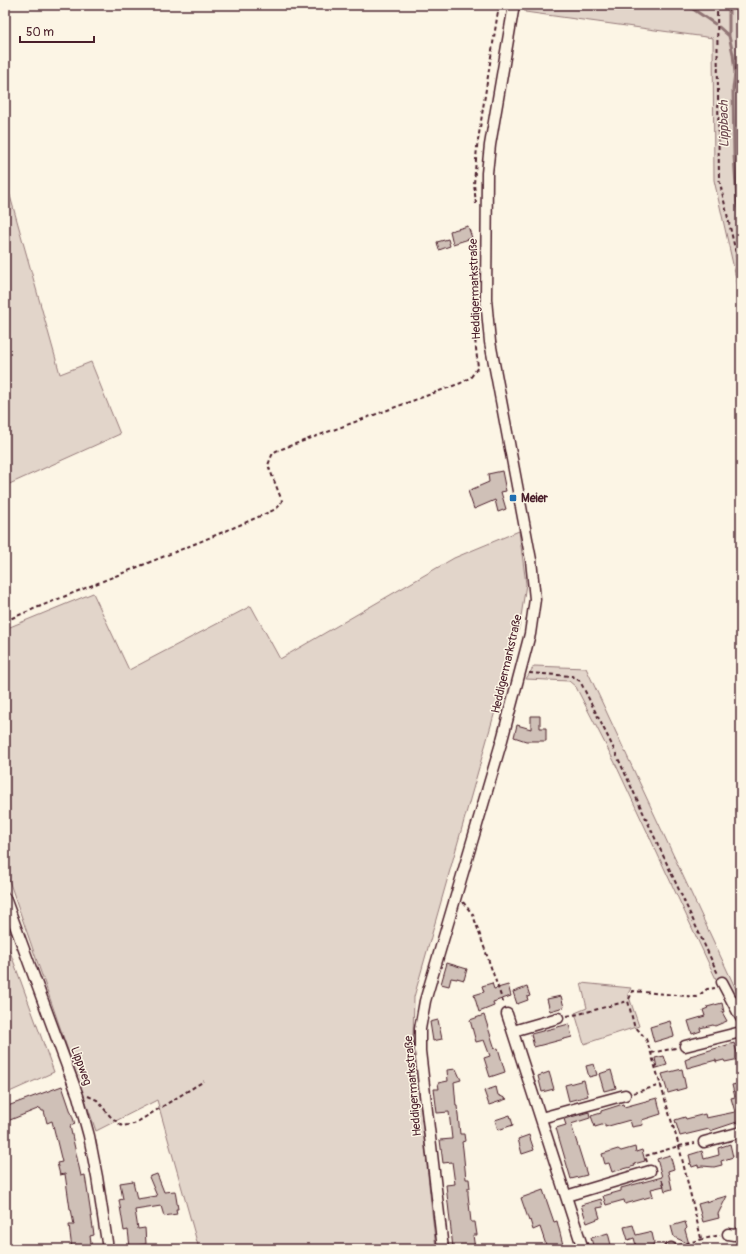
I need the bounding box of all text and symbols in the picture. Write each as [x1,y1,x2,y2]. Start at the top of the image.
scale bar [20,18,94,44]
text: 50 m [26,25,54,40]
water label: Lippbach [716,99,732,148]
street label: Heddigermarkstraße [466,238,484,340]
place label: Meier [521,491,549,506]
marker: Meier [508,493,518,503]
street label: Heddigermarkstraße [488,613,526,715]
street label: Heddigermarkstraße [401,1035,425,1137]
street label: Lippweg [67,1045,95,1087]

